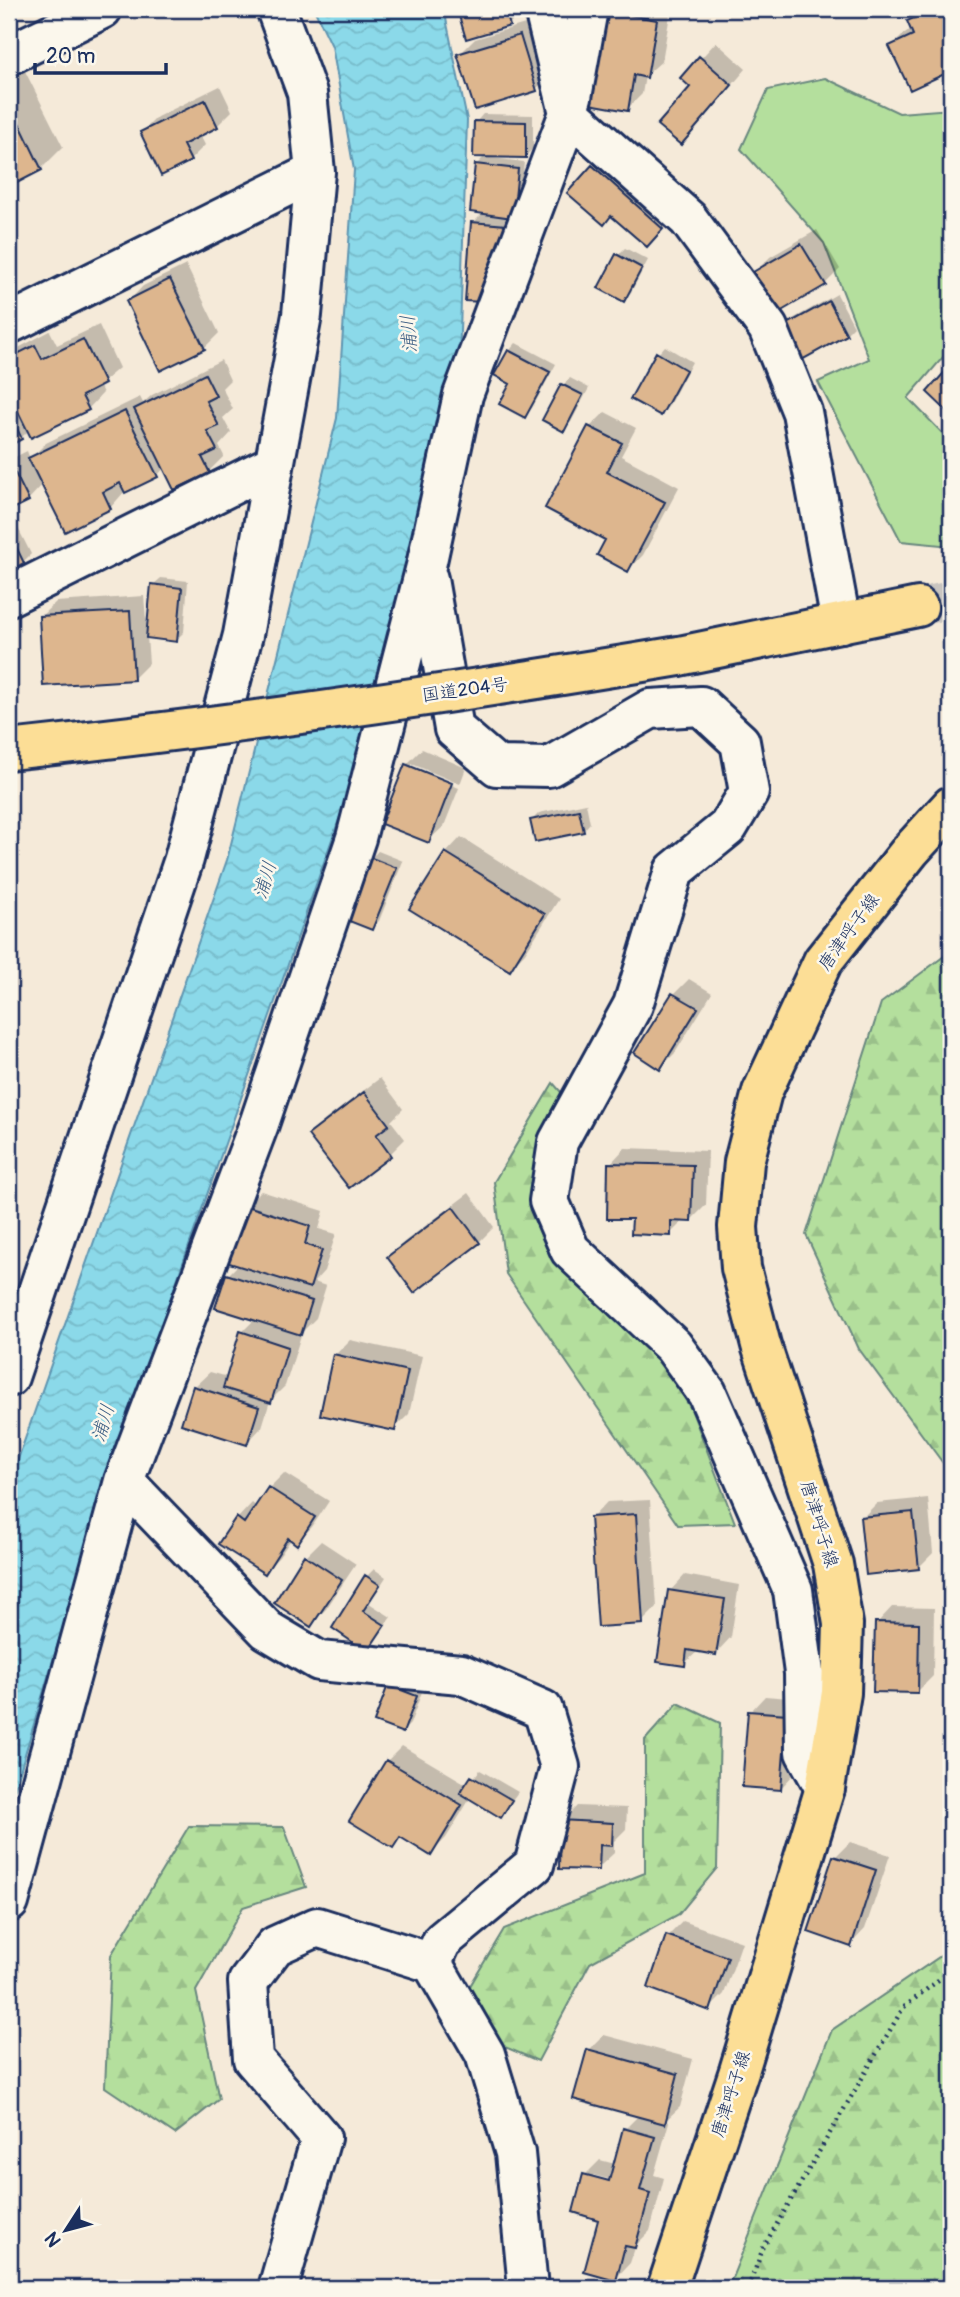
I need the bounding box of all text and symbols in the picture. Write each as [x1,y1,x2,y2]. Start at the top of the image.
scale bar [35,32,166,76]
text: 20 m [46,43,95,70]
water label: 浦川 [396,314,422,354]
street label: 国道204号 [420,673,510,707]
water label: 浦川 [248,858,282,902]
street label: 唐津呼子線 [813,889,885,975]
water label: 浦川 [86,1401,120,1445]
street label: 唐津呼子線 [795,1478,843,1570]
street label: 唐津呼子線 [706,2048,756,2140]
north arrow [32,2196,102,2266]
text: N [39,2227,67,2252]

